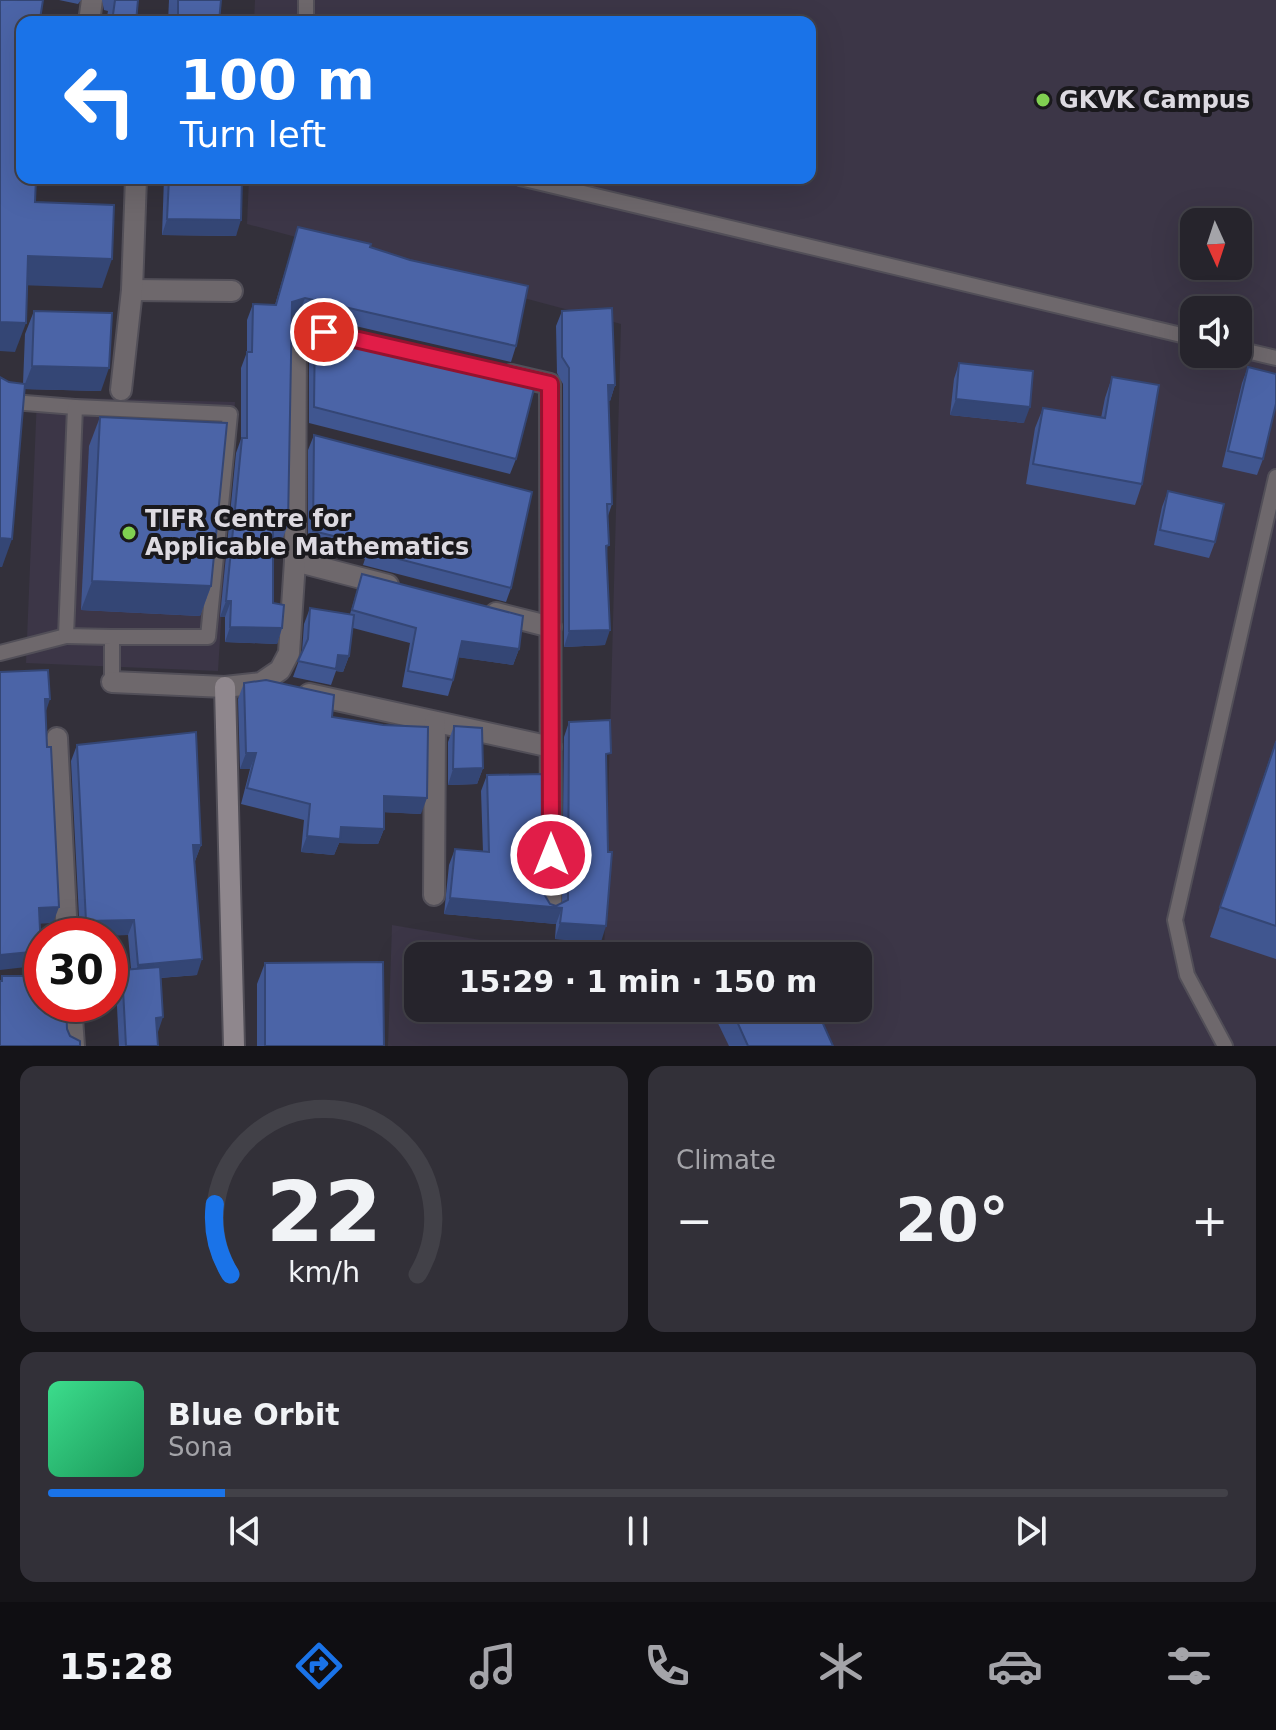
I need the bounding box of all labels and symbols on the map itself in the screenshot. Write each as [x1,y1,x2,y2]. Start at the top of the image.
place label: GKVK Campus [1059,86,1250,114]
marker: GKVK Campus [1034,91,1052,109]
north arrow [1180,208,1252,280]
pin [290,298,358,366]
place label: TIFR Centre for Applicable Mathematics [145,505,469,561]
marker: TIFR Centre for Applicable Mathematics [120,524,138,542]
position arrow [509,813,593,897]
speed limit sign: 30 [24,918,128,1022]

